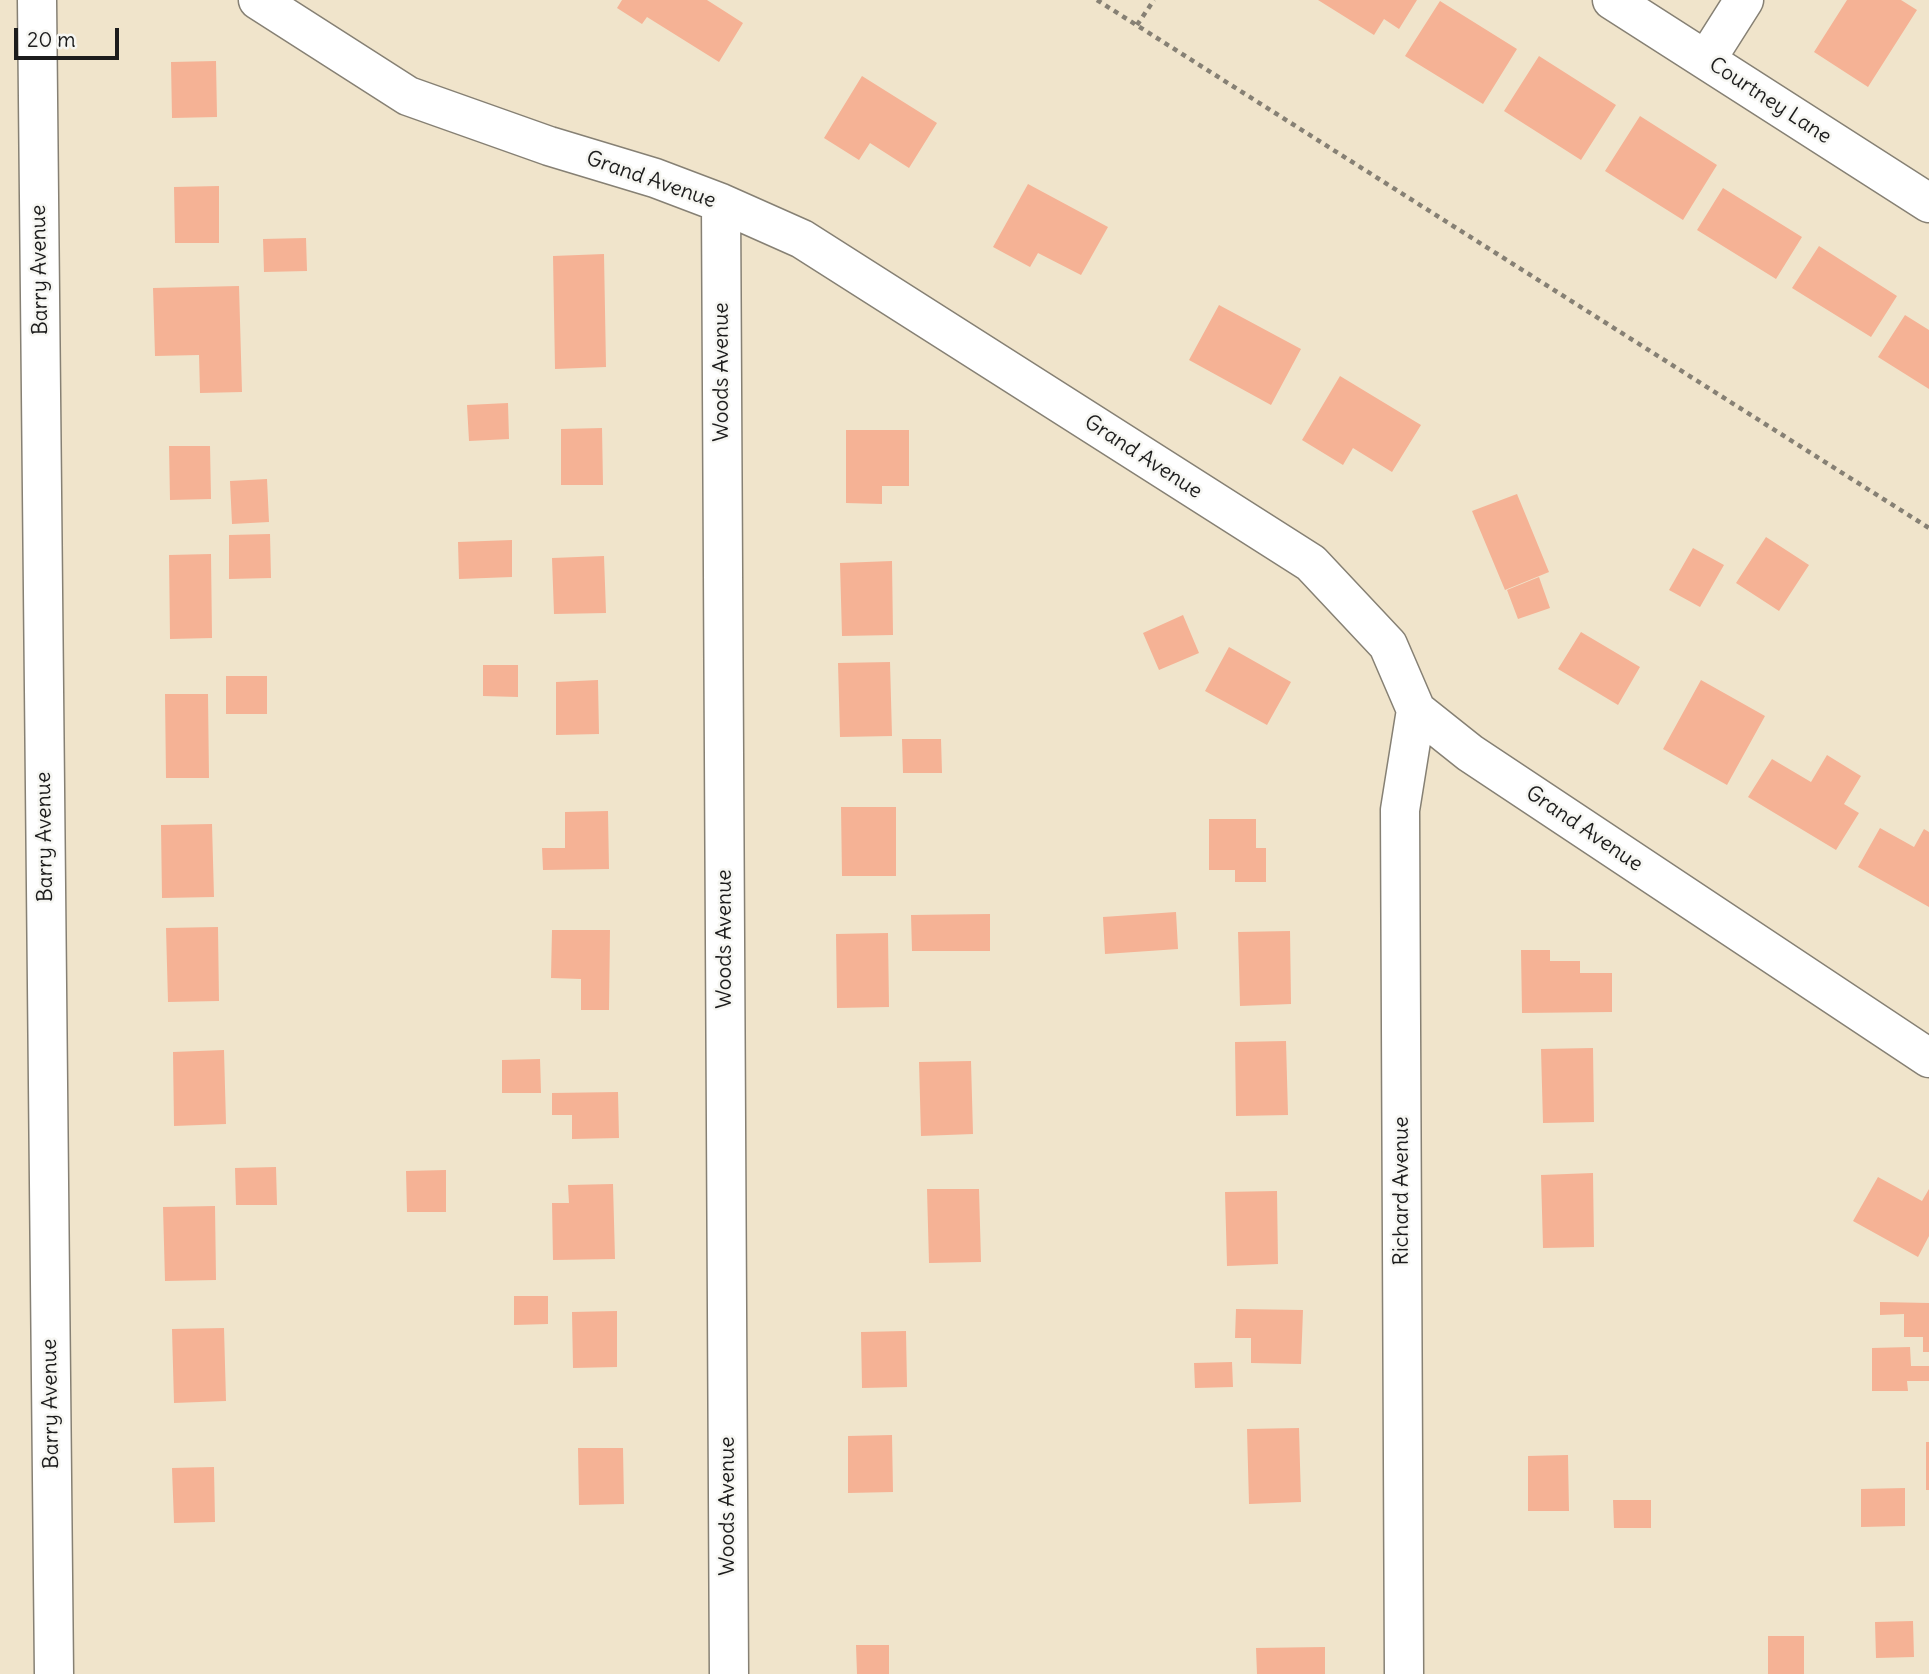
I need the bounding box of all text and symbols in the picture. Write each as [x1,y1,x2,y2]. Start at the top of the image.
scale bar [18,14,122,58]
text: 20 m [27,26,76,53]
street label: Courtney Lane [1704,52,1836,150]
street label: Grand Avenue [583,146,719,214]
street label: Barry Avenue [26,205,54,335]
street label: Woods Avenue [709,302,735,442]
street label: Grand Avenue [1079,410,1207,504]
street label: Barry Avenue [31,772,59,902]
street label: Grand Avenue [1521,781,1647,877]
street label: Woods Avenue [712,869,738,1009]
street label: Richard Avenue [1389,1117,1415,1265]
street label: Barry Avenue [37,1339,65,1469]
street label: Woods Avenue [715,1436,741,1576]

